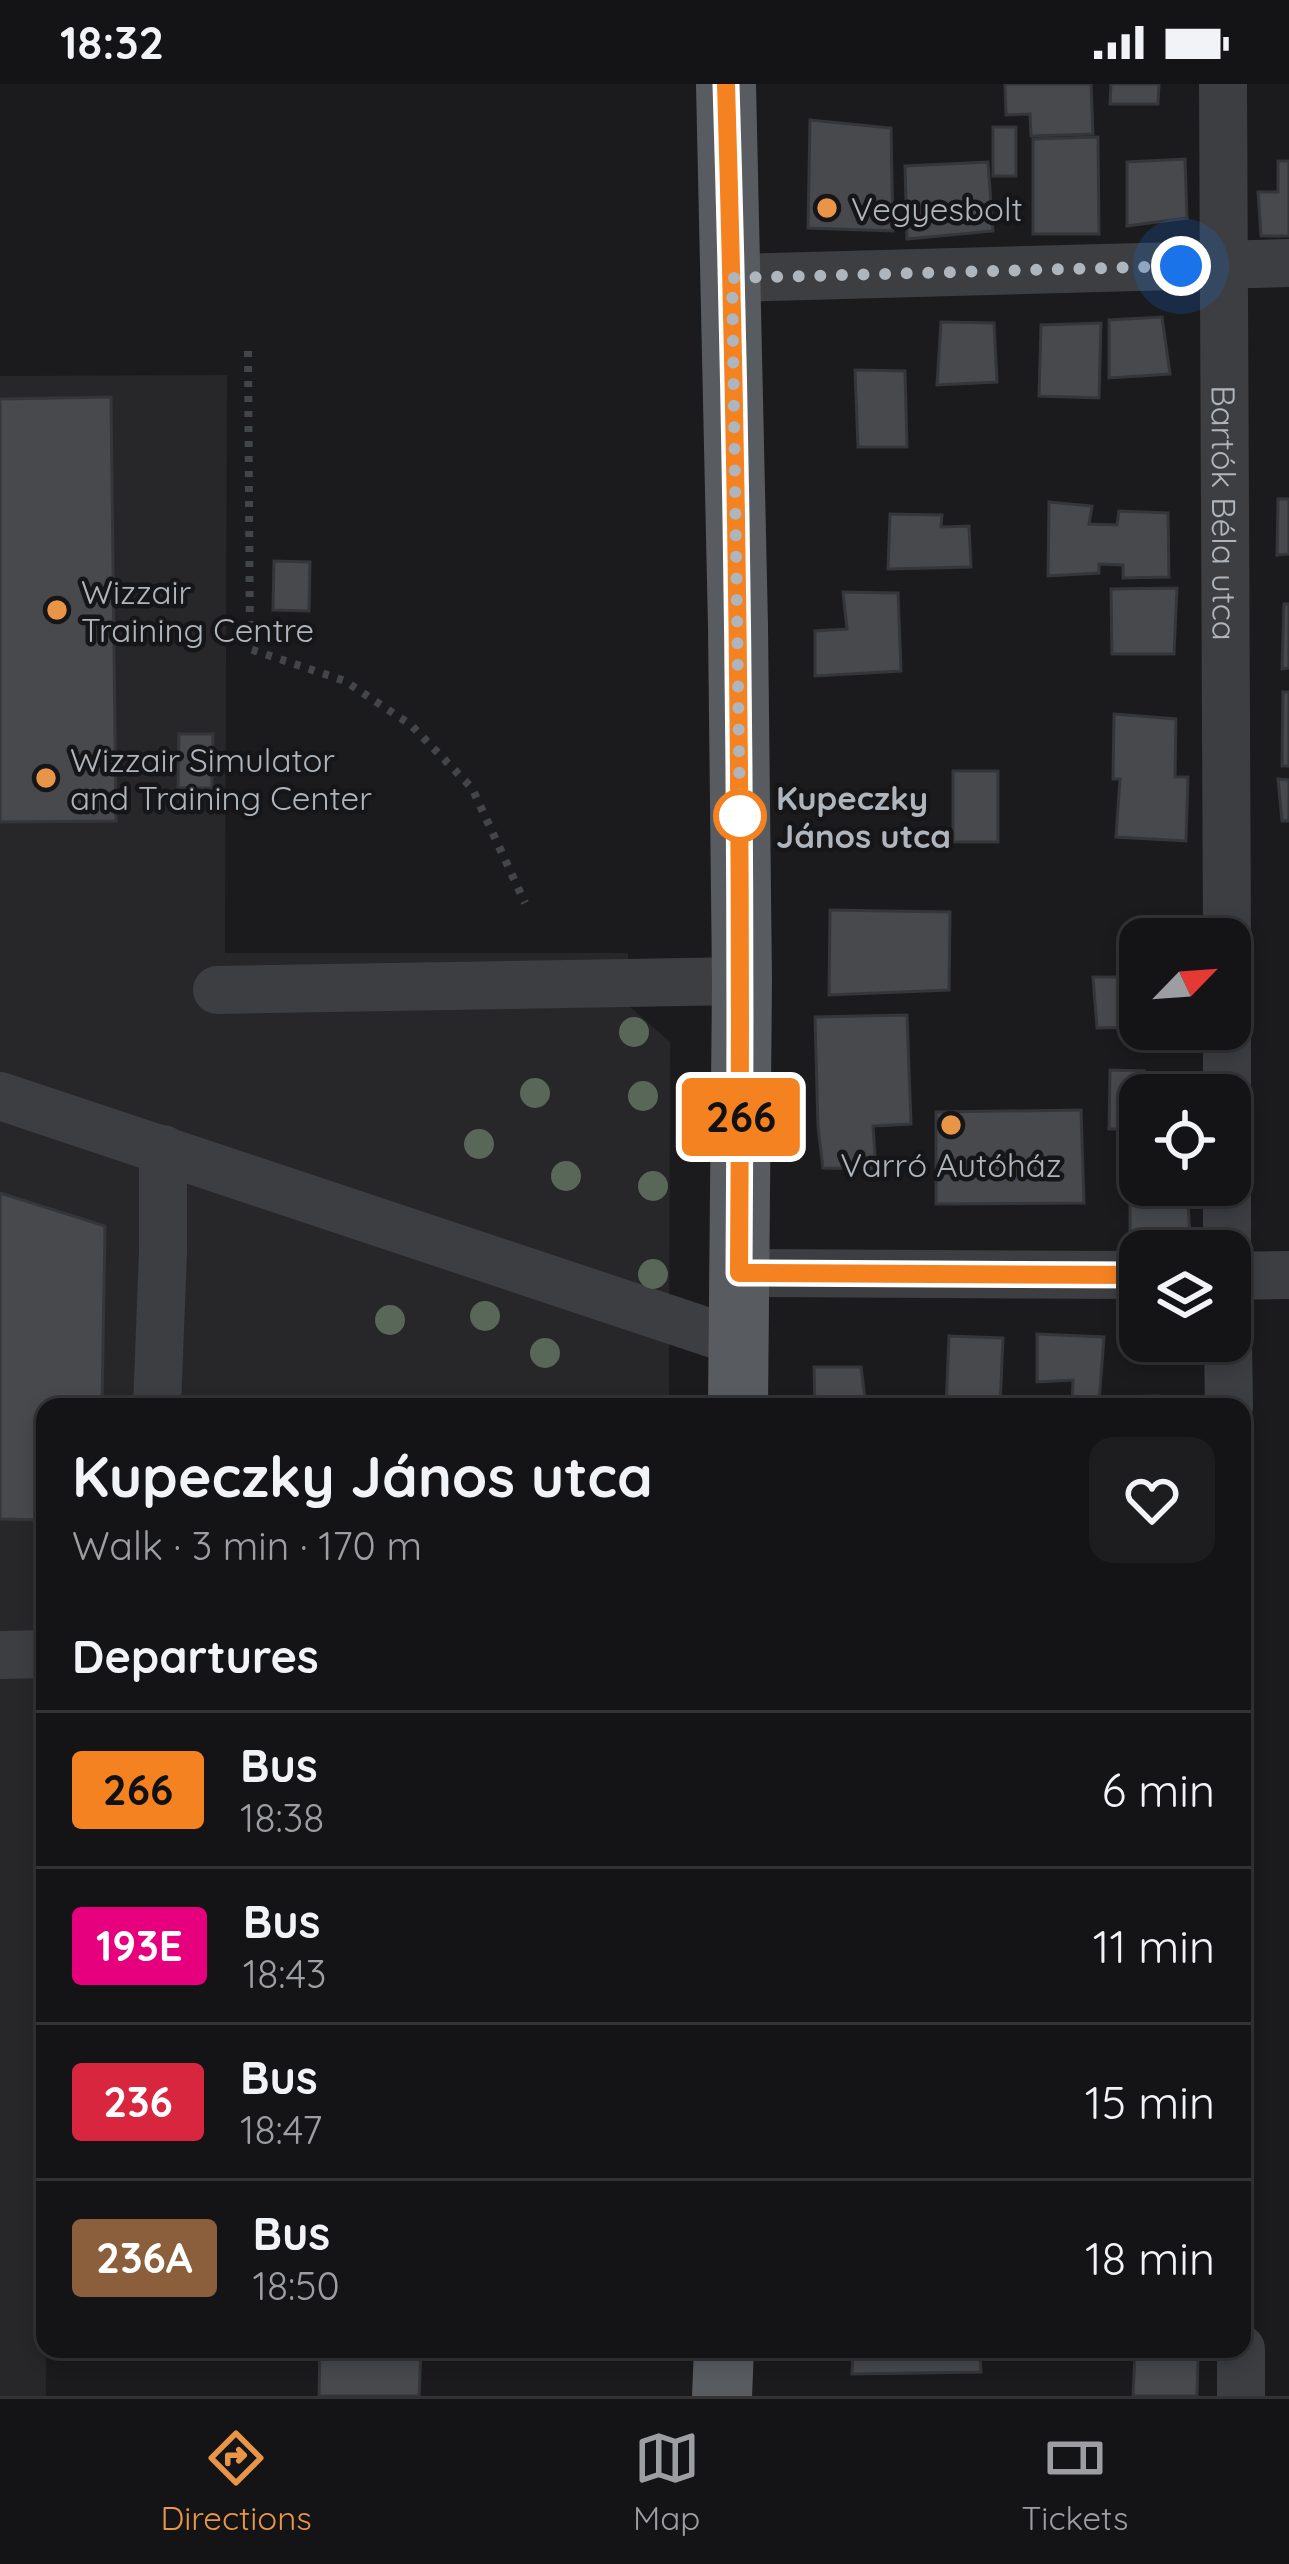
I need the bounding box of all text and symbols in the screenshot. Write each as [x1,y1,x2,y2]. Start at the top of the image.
text: 18:32 [60,14,164,70]
place label: Vegyesbolt [851,188,1023,229]
marker: Vegyesbolt [814,195,840,221]
your location [1151,236,1211,296]
street label: Bartók Béla utca [1204,385,1246,641]
place label: Wizzair Training Centre [81,571,314,650]
marker: Wizzair Training Centre [44,597,70,623]
place label: Wizzair Simulator and Training Center [70,739,372,818]
marker: Wizzair Simulator and Training Center [33,765,59,791]
place label: Kupeczky János utca [776,777,951,856]
marker: Kupeczky János utca [715,791,765,841]
north arrow [1119,918,1251,1050]
map controls [1119,918,1251,1362]
button: locate [1119,1074,1251,1206]
line badge: 266 [672,1078,810,1156]
text: 266 [706,1090,776,1143]
marker: Varró Autóház [938,1112,964,1138]
place label: Varró Autóház [840,1144,1062,1185]
button: layers [1119,1230,1251,1362]
button: heart [1089,1437,1215,1563]
text: Kupeczky János utca [72,1440,653,1511]
text: Walk · 3 min · 170 m [72,1521,422,1570]
text: Departures [72,1628,319,1684]
text: Bus [240,1737,318,1793]
text: 6 min [1102,1762,1215,1818]
text: 266 [103,1763,173,1816]
text: 18:38 [240,1793,324,1842]
text: Bus [243,1893,320,1949]
text: 11 min [1093,1918,1215,1974]
text: 193E [96,1919,183,1972]
text: 18:43 [243,1949,327,1998]
text: Bus [240,2049,318,2105]
text: 15 min [1085,2074,1215,2130]
text: 236 [103,2075,173,2128]
text: 18:47 [240,2105,322,2154]
text: Bus [253,2205,330,2261]
text: 18 min [1085,2230,1215,2286]
text: 236A [96,2231,193,2284]
text: 18:50 [253,2261,340,2310]
tab: Directions [161,2425,312,2538]
tab: Map [633,2425,700,2538]
tab: Tickets [1021,2425,1128,2538]

